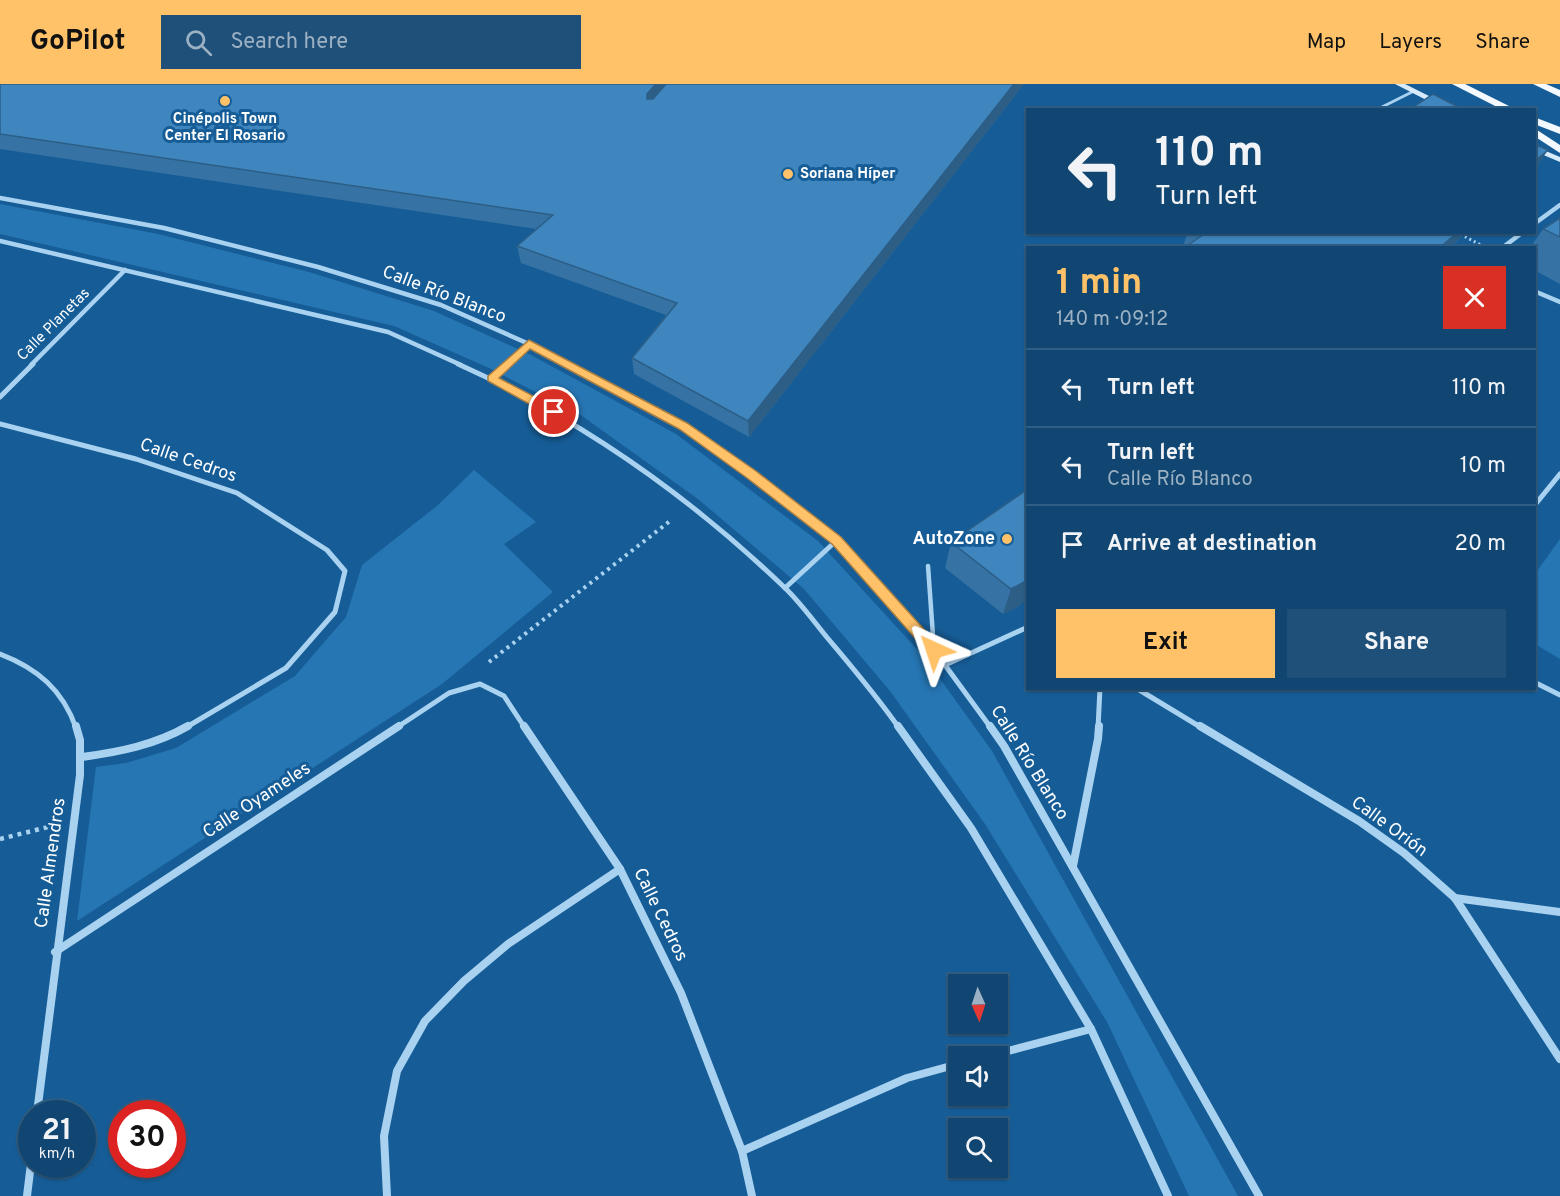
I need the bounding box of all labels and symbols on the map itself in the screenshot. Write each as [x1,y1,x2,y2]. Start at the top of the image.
marker: Cinépolis Town Center El Rosario [218,94,232,108]
place label: Cinépolis Town Center El Rosario [164,110,286,146]
place label: Soriana Híper [800,165,896,184]
marker: Soriana Híper [781,167,795,181]
street label: Calle Río Blanco [379,261,509,329]
street label: Calle Planetas [13,284,95,366]
pin [528,386,579,437]
street label: Calle Cedros [136,434,240,488]
place label: AutoZone [913,528,995,551]
marker: AutoZone [1000,532,1014,546]
position arrow [902,618,966,682]
street label: Calle Río Blanco [985,701,1073,825]
street label: Calle Oyameles [199,758,315,844]
street label: Calle Orión [1346,791,1432,863]
street label: Calle Almendros [30,796,72,930]
street label: Calle Cedros [627,864,693,966]
north arrow [948,974,1008,1034]
speed limit sign: 30 [108,1100,186,1178]

